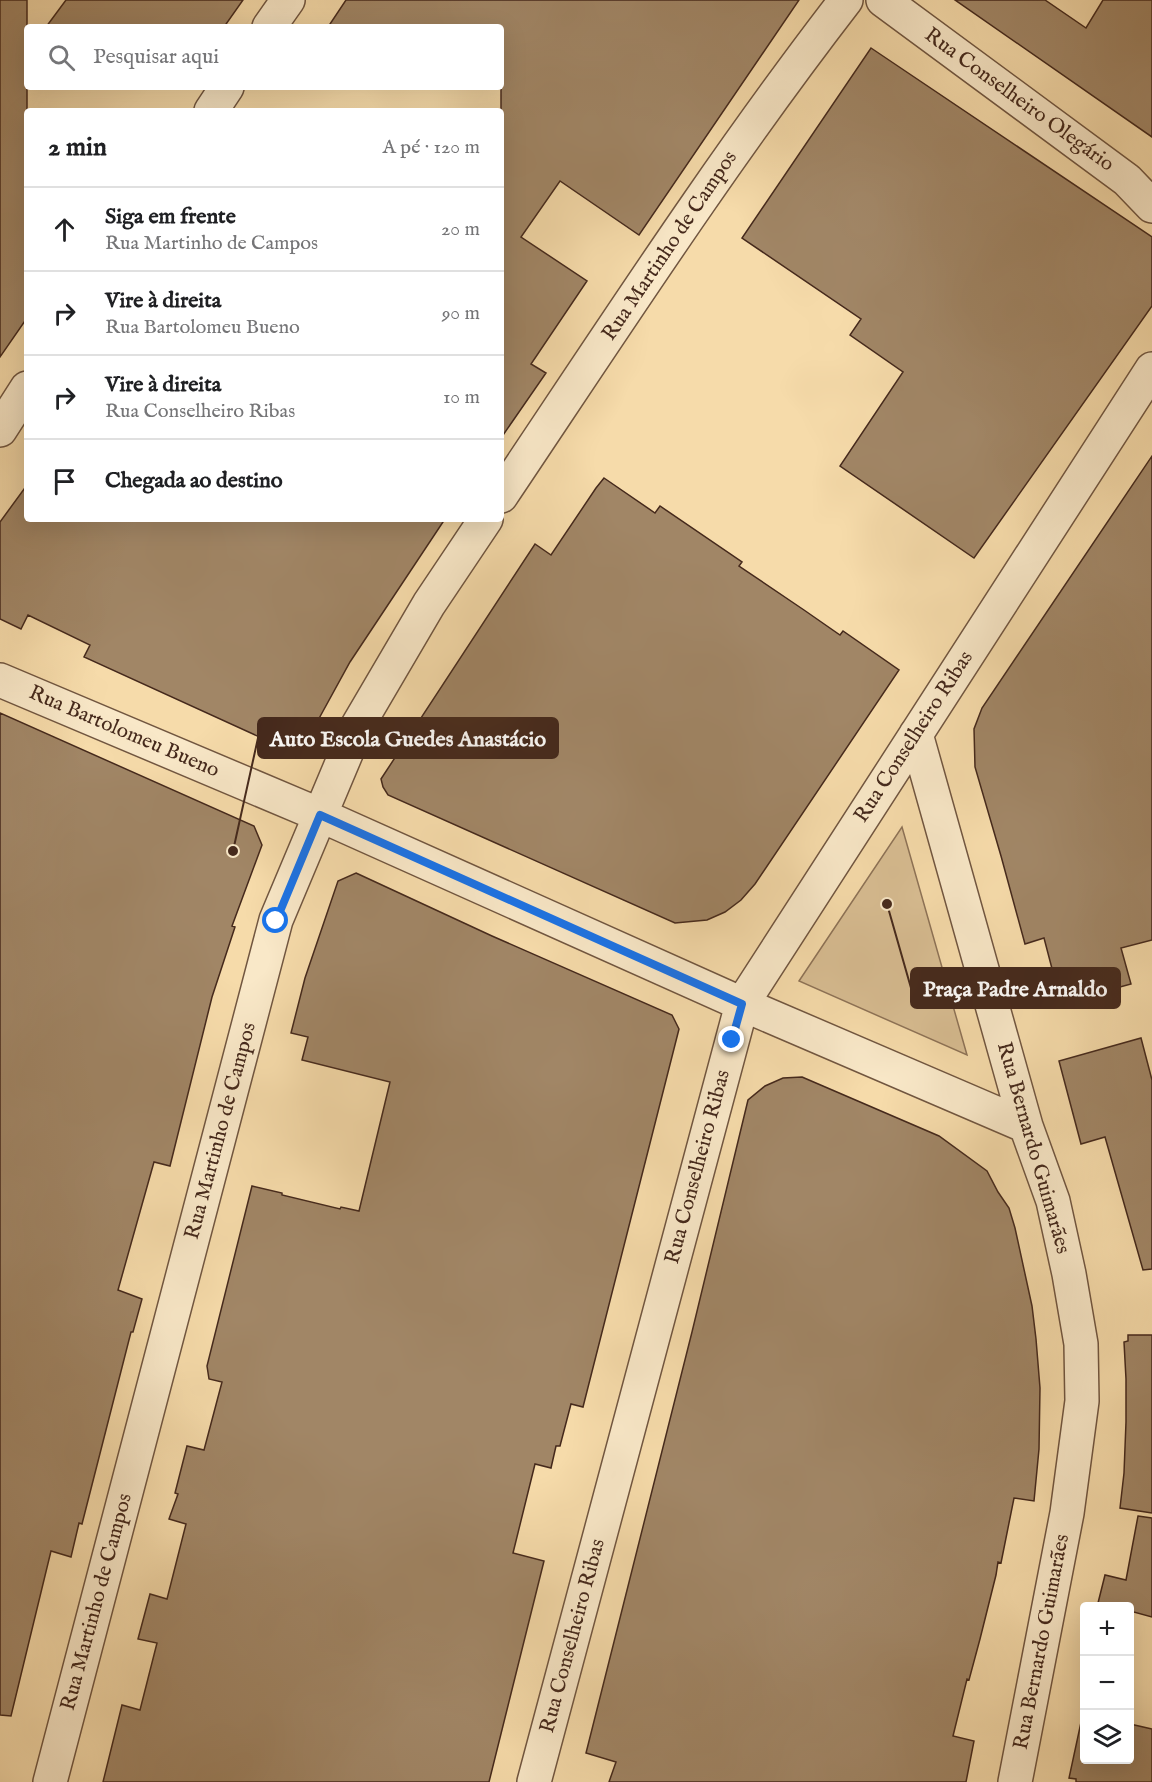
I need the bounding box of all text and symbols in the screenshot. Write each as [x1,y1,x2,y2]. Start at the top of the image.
street label: Rua Conselheiro Olegário [919,22,1119,178]
search box [24,24,504,90]
icon: search [45,41,78,74]
text: Pesquisar aqui [93,43,219,71]
text: 2 min [48,131,107,164]
text: A pé · 120 m [382,135,480,160]
street label: Rua Martinho de Campos [596,146,744,346]
text: Siga em frente [105,203,236,231]
icon: ahead [48,213,81,246]
text: 20 m [441,217,480,242]
text: Rua Martinho de Campos [105,231,318,256]
text: Vire à direita [105,287,221,315]
icon: right [48,297,81,330]
text: 90 m [442,301,480,326]
text: Rua Bartolomeu Bueno [105,315,300,340]
text: Vire à direita [105,371,221,399]
icon: right [48,381,81,414]
text: 10 m [443,385,480,410]
text: Rua Conselheiro Ribas [105,399,295,424]
icon: arrive [48,465,81,498]
text: Chegada ao destino [105,467,283,495]
street label: Rua Conselheiro Ribas [848,646,980,828]
street label: Rua Bartolomeu Bueno [25,680,223,784]
callout: Auto Escola Guedes Anastácio [258,718,558,758]
text: Auto Escola Guedes Anastácio [269,726,546,754]
route start [262,907,288,933]
callout: Praça Padre Arnaldo [911,968,1120,1008]
text: Praça Padre Arnaldo [923,976,1107,1004]
street label: Rua Martinho de Campos [179,1019,263,1243]
route end [718,1026,744,1052]
street label: Rua Bernardo Guimarães [990,1039,1076,1257]
street label: Rua Conselheiro Ribas [659,1067,737,1267]
street label: Rua Martinho de Campos [55,1490,139,1714]
street label: Rua Bernardo Guimarães [1008,1532,1076,1752]
street label: Rua Conselheiro Ribas [534,1536,612,1736]
map controls [1080,1602,1134,1764]
button: + [1080,1602,1134,1656]
button: − [1080,1656,1134,1710]
button: layers [1080,1710,1134,1764]

